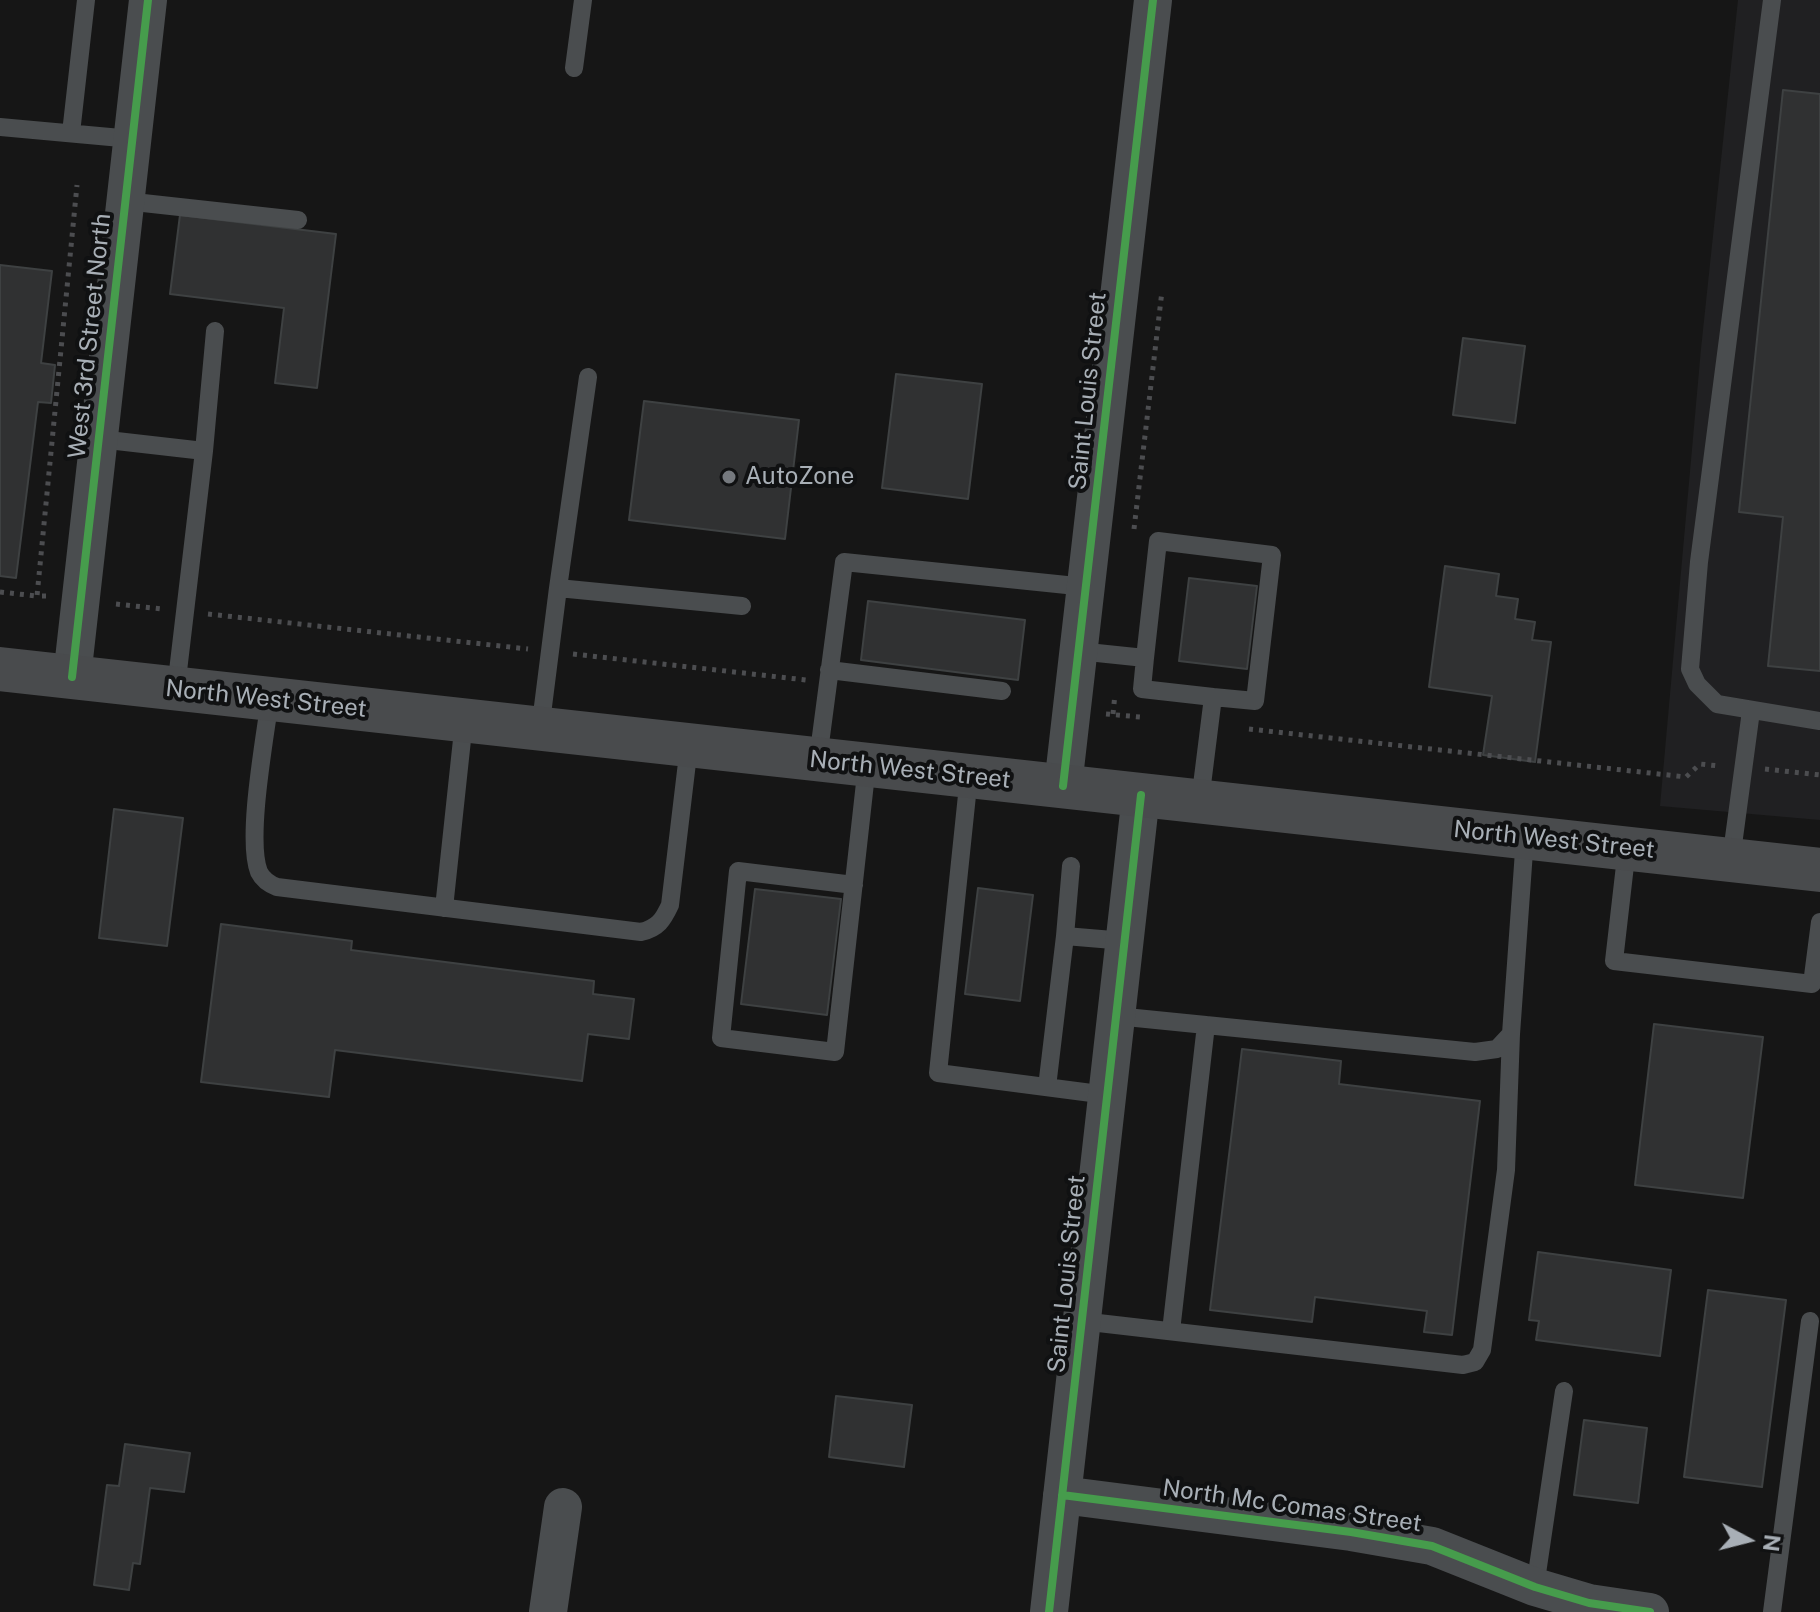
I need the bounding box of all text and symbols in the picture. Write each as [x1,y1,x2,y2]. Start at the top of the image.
street label: West 3rd Street North [63,212,117,460]
street label: Saint Louis Street [1063,291,1113,491]
place label: AutoZone [745,463,854,491]
marker: AutoZone [720,468,738,486]
street label: North West Street [164,674,368,724]
street label: North West Street [808,745,1012,795]
street label: North West Street [1452,815,1656,865]
street label: Saint Louis Street [1042,1174,1092,1374]
street label: North Mc Comas Street [1161,1474,1423,1538]
north arrow [1708,1500,1788,1580]
text: N [1758,1533,1786,1553]

